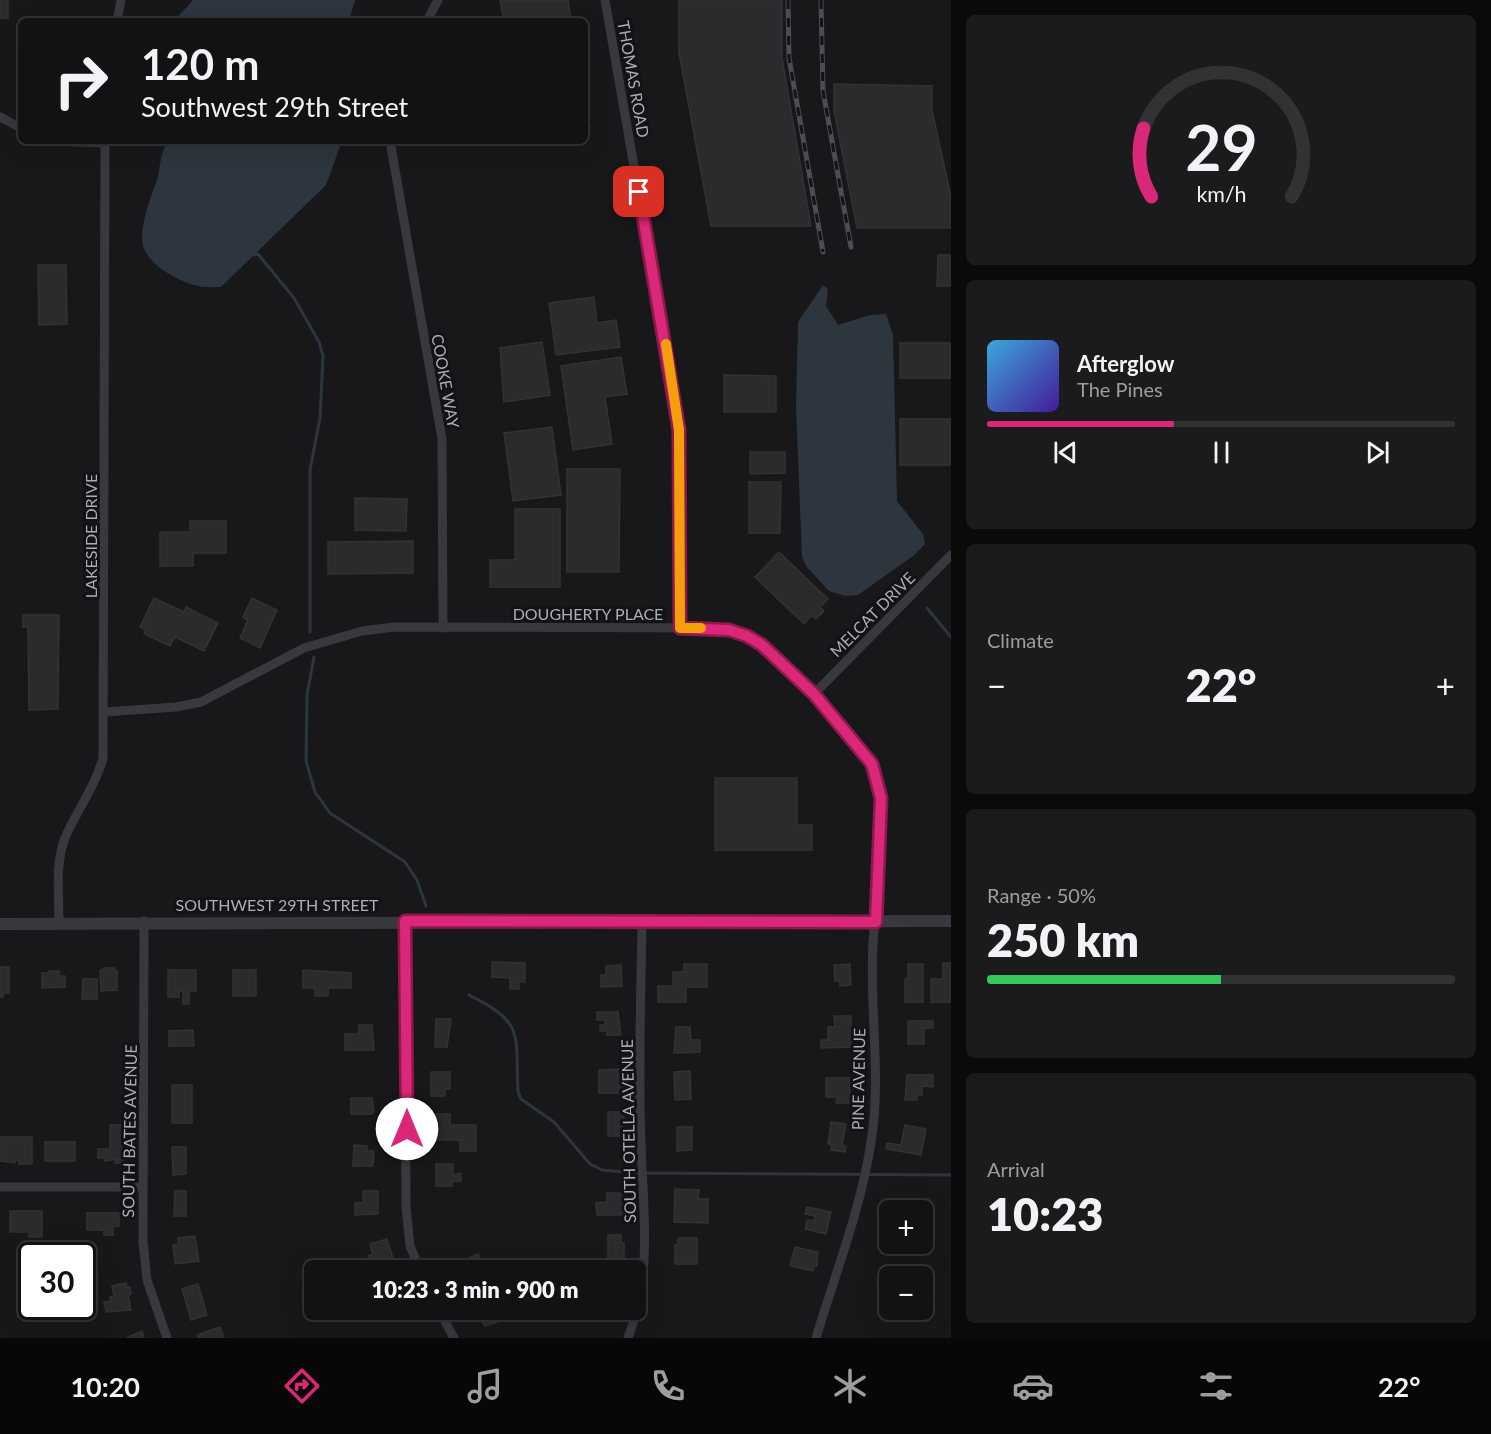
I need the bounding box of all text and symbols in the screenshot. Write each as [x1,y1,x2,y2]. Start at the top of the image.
street label: THOMAS ROAD [614,19,654,139]
text: 120 m [141,39,259,89]
icon: right [42,42,120,120]
text: Southwest 29th Street [141,90,408,123]
text: 29 [1185,109,1257,184]
pin [613,166,664,217]
icon: arrive [622,175,655,208]
text: km/h [1196,181,1246,207]
street label: COOKE WAY [428,332,464,430]
text: Afterglow [1077,350,1174,377]
text: The Pines [1077,377,1163,401]
icon: previous [1049,436,1082,469]
icon: pause [1205,436,1238,469]
icon: next [1361,436,1394,469]
street label: LAKESIDE DRIVE [81,474,100,598]
street label: MELCAT DRIVE [826,568,918,660]
street label: DOUGHERTY PLACE [513,604,663,623]
text: Climate [987,628,1054,652]
text: 22° [1186,658,1256,712]
text: − [987,665,1006,705]
text: + [1436,665,1455,705]
text: Range · 50% [987,883,1096,907]
street label: SOUTHWEST 29TH STREET [176,895,379,914]
text: 250 km [987,913,1139,967]
street label: PINE AVENUE [848,1028,868,1130]
street label: SOUTH OTELLA AVENUE [617,1039,639,1223]
street label: SOUTH BATES AVENUE [118,1044,140,1218]
position arrow [375,1097,439,1161]
text: Arrival [987,1157,1045,1181]
text: 10:23 [987,1187,1103,1241]
map controls [879,1200,933,1320]
button: + [879,1200,933,1254]
speed limit sign: 30 [18,1242,96,1320]
button: − [879,1266,933,1320]
text: 10:23 · 3 min · 900 m [372,1276,578,1303]
icon: directions [281,1365,323,1407]
icon: music [464,1365,506,1407]
icon: phone [647,1365,689,1407]
icon: climate [829,1365,871,1407]
icon: car [1012,1365,1054,1407]
icon: filters [1195,1365,1237,1407]
text: 10:20 [70,1370,140,1403]
text: 22° [1378,1370,1420,1403]

